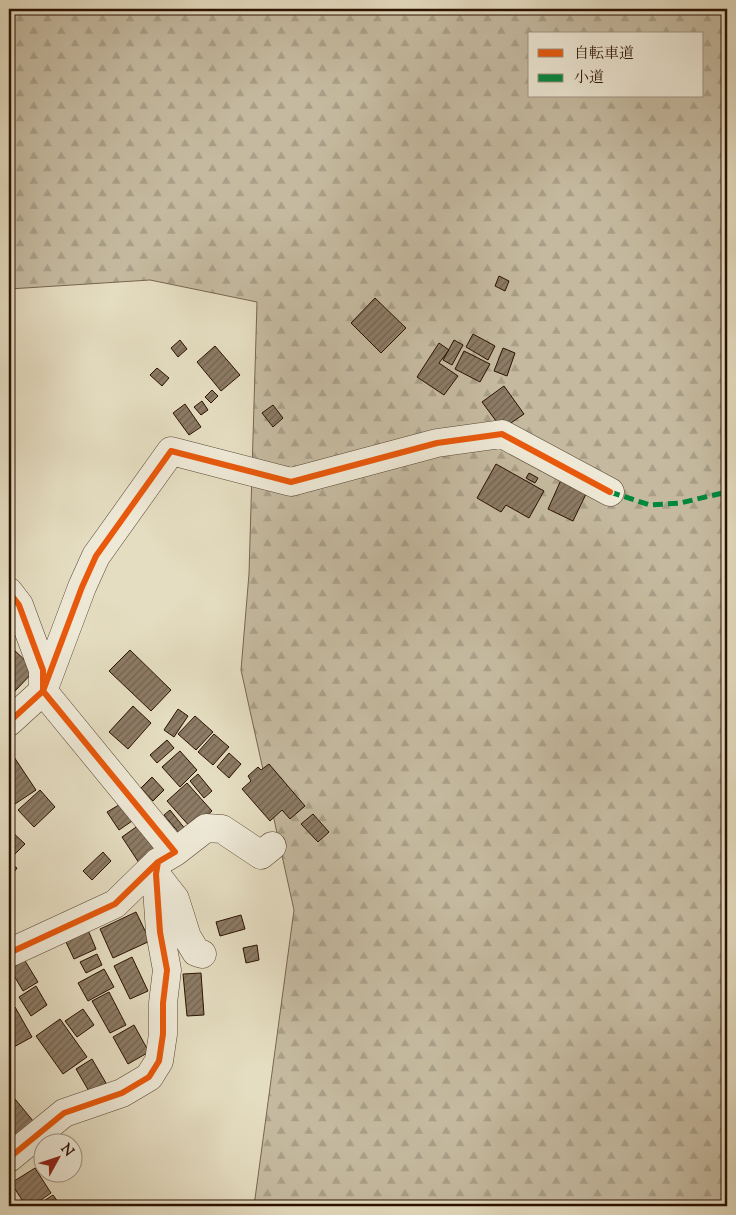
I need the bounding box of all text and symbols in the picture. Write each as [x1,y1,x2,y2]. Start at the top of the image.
legend [528,32,704,98]
text: 自転車道 [574,44,634,65]
text: 小道 [574,68,604,89]
north arrow [32,1132,82,1182]
text: N [55,1140,78,1162]

